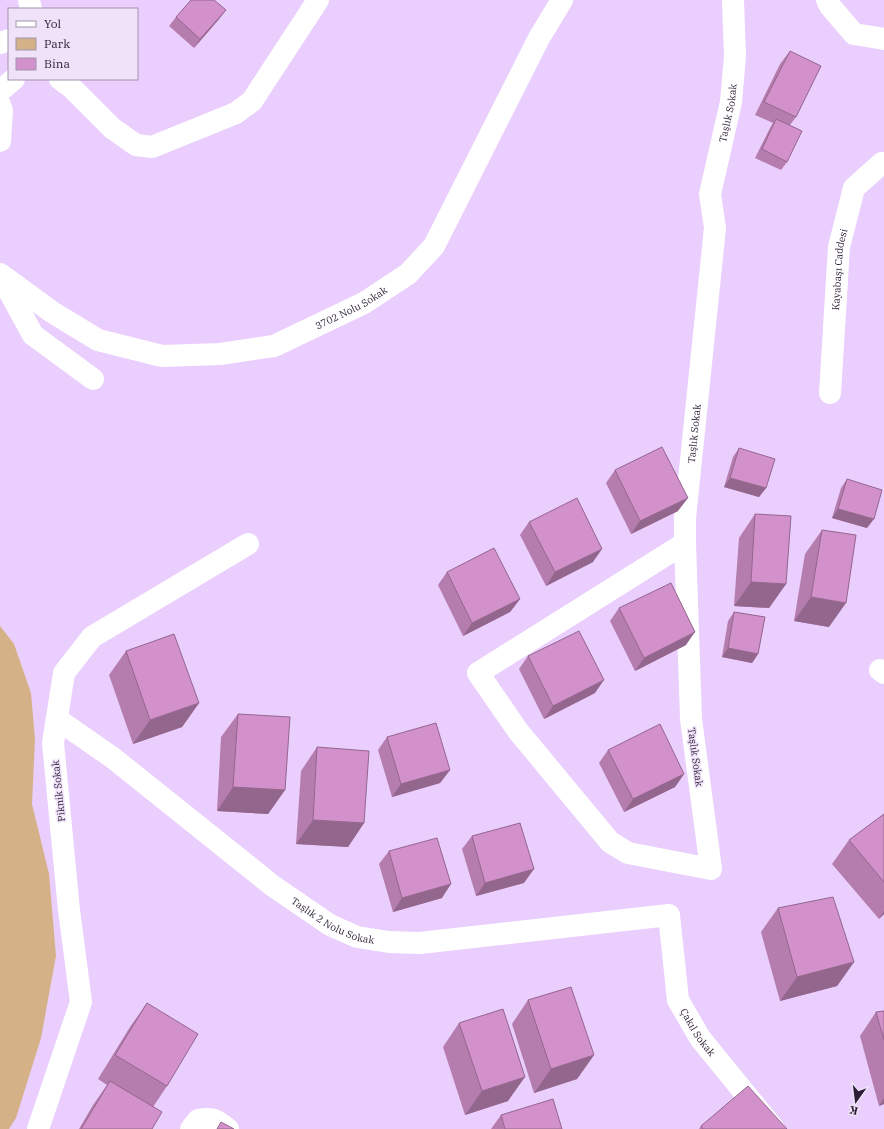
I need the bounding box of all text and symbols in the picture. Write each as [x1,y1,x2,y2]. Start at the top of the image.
legend [8,8,138,80]
text: Yol [44,16,62,31]
text: Park [44,36,70,51]
text: Bina [44,56,70,71]
street label: Taşlık Sokak [716,83,740,144]
street label: Kayabaşı Caddesi [829,227,850,311]
street label: 3702 Nolu Sokak [313,283,390,332]
street label: Taşlık Sokak [685,403,704,464]
street label: Taşlık Sokak [685,727,706,788]
street label: Piknik Sokak [49,759,68,822]
street label: Taşlık 2 Nolu Sokak [288,894,375,947]
street label: Çakıl Sokak [677,1006,718,1059]
north arrow [836,1081,876,1121]
text: K [847,1103,859,1119]

